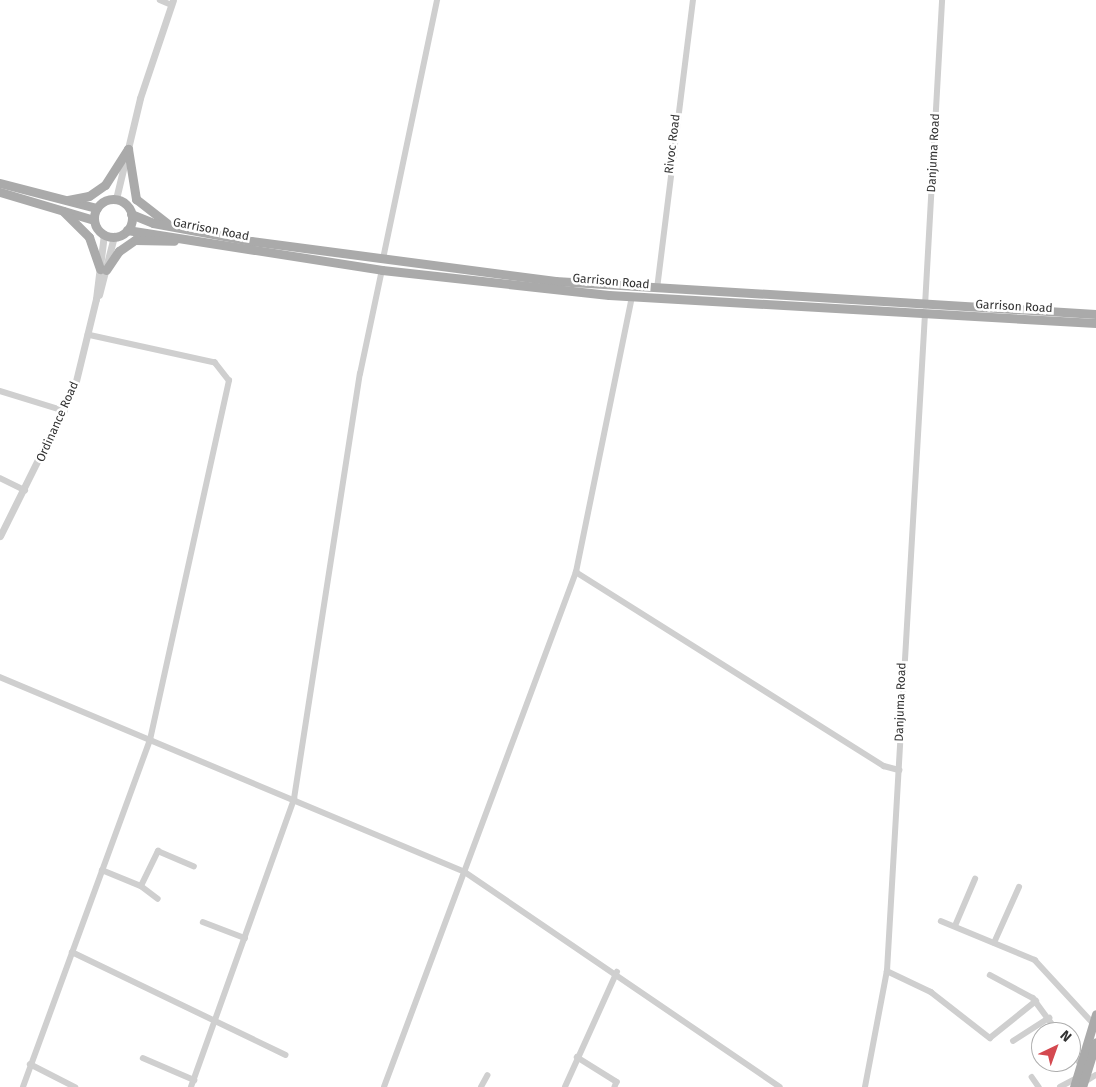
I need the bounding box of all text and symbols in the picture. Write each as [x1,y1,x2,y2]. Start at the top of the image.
street label: Rivoc Road [662,113,684,175]
street label: Danjuma Road [925,113,943,193]
street label: Garrison Road [172,216,250,244]
street label: Garrison Road [572,271,650,293]
street label: Garrison Road [975,298,1053,316]
street label: Ordinance Road [34,380,82,464]
street label: Danjuma Road [892,662,910,742]
north arrow [1031,1022,1081,1072]
text: N [1057,1027,1075,1046]

